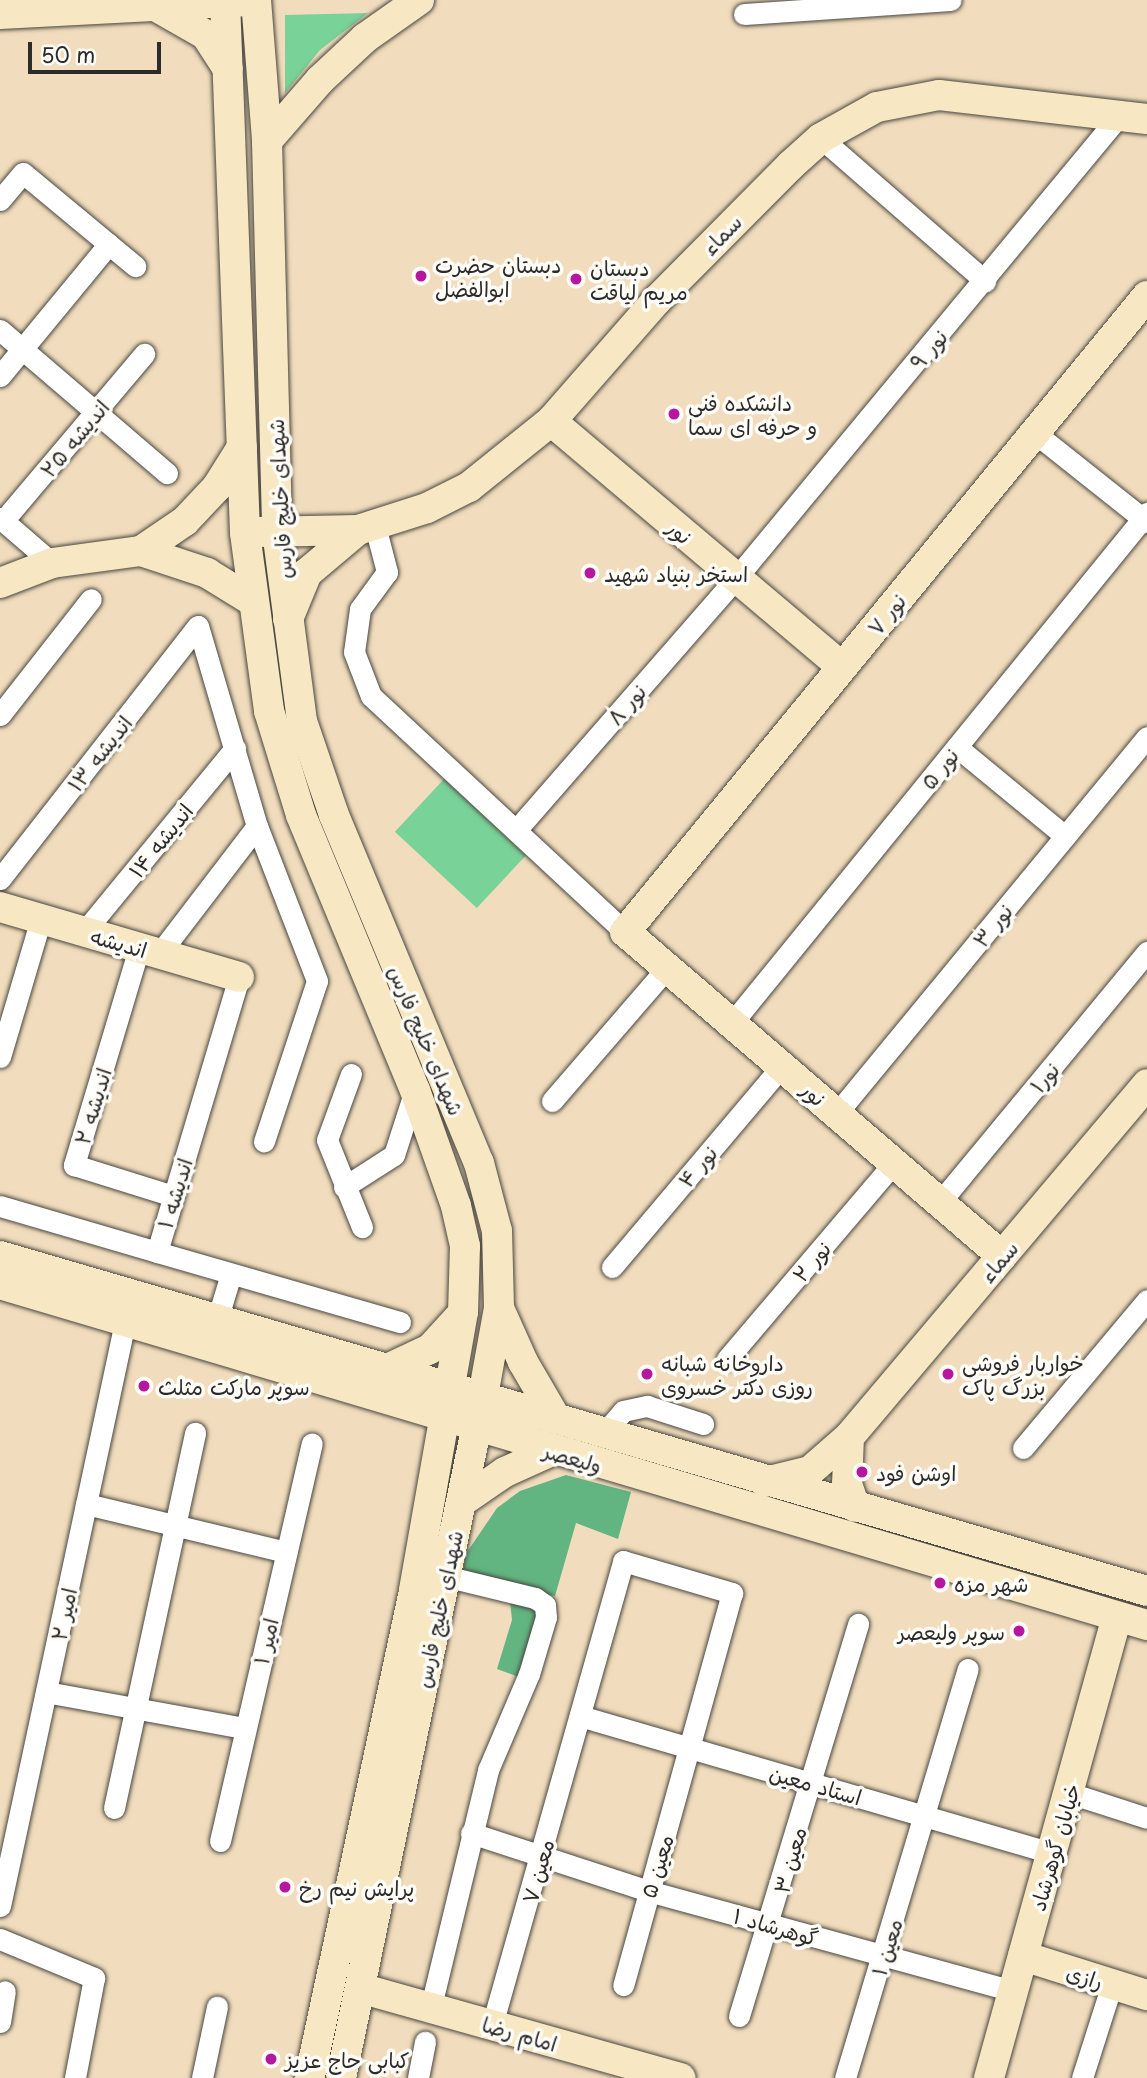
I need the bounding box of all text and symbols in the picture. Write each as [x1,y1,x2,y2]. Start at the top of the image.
scale bar [32,28,164,72]
text: 50 m [41,38,95,70]
street label: سماء [696,209,746,259]
place label: دبستان حضرت ابوالفضل [435,251,561,301]
place label: دبستان مریم لیاقت [590,254,688,304]
marker: دبستان حضرت ابوالفضل [413,268,429,284]
marker: دبستان مریم لیاقت [568,271,584,287]
street label: نور ۹ [904,324,952,374]
place label: دانشکده فنی و حرفه ای سما [688,389,817,439]
street label: اندیشه ۲۵ [34,394,114,482]
marker: دانشکده فنی و حرفه ای سما [666,406,682,422]
street label: شهدای خلیج فارس [262,418,296,580]
street label: نور [663,514,697,548]
place label: استخر بنیاد شهید [604,560,748,586]
marker: استخر بنیاد شهید [582,565,598,581]
street label: نور ۷ [862,588,910,640]
street label: نور ۸ [601,678,651,730]
street label: اندیشه ۱۳ [62,710,136,796]
street label: نور ۵ [915,742,963,794]
street label: اندیشه ۱۴ [123,798,197,882]
street label: نور ۳ [967,898,1017,952]
street label: اندیشه [88,922,150,962]
street label: شهدای خلیج فارس [384,961,470,1119]
street label: نور۱ [1024,1057,1064,1097]
street label: اندیشه ۲ [68,1065,116,1147]
street label: نور [797,1076,831,1110]
street label: نور ۴ [672,1140,722,1192]
street label: اندیشه ۱ [151,1155,197,1231]
street label: سماء [973,1235,1023,1287]
street label: نور ۲ [787,1236,835,1286]
place label: داروخانه شبانه روزی دکتر خسروی [661,1349,813,1399]
place label: خواربار فروشی بزرگ پاک [962,1349,1084,1399]
marker: داروخانه شبانه روزی دکتر خسروی [639,1366,655,1382]
marker: خواربار فروشی بزرگ پاک [940,1366,956,1382]
place label: سوپر مارکت مثلث [158,1373,310,1399]
marker: سوپر مارکت مثلث [136,1378,152,1394]
street label: ولیعصر [541,1437,605,1477]
place label: اوشن فود [876,1459,956,1485]
marker: اوشن فود [854,1464,870,1480]
street label: شهدای خلیج فارس [409,1528,467,1690]
place label: شهر مزه [954,1570,1028,1596]
marker: شهر مزه [932,1575,948,1591]
street label: امیر ۲ [45,1585,81,1643]
street label: امیر ۱ [247,1615,283,1667]
place label: سوپر ولیعصر [898,1618,1005,1644]
marker: سوپر ولیعصر [1011,1623,1027,1639]
street label: استاد معین [767,1759,865,1809]
street label: خیابان گوهرشاد [1024,1780,1084,1914]
street label: معین ۳ [768,1824,810,1896]
street label: معین ۵ [634,1831,678,1901]
street label: معین ۷ [516,1836,558,1906]
place label: پرایش نیم رخ [299,1874,414,1900]
marker: پرایش نیم رخ [277,1879,293,1895]
street label: گوهرشاد ۱ [731,1902,821,1950]
street label: معین ۱ [865,1915,907,1979]
street label: رازی [1064,1959,1106,1993]
street label: امام رضا [480,2010,560,2056]
place label: کبابی حاج عزیز [285,2046,410,2072]
marker: کبابی حاج عزیز [263,2051,279,2067]

